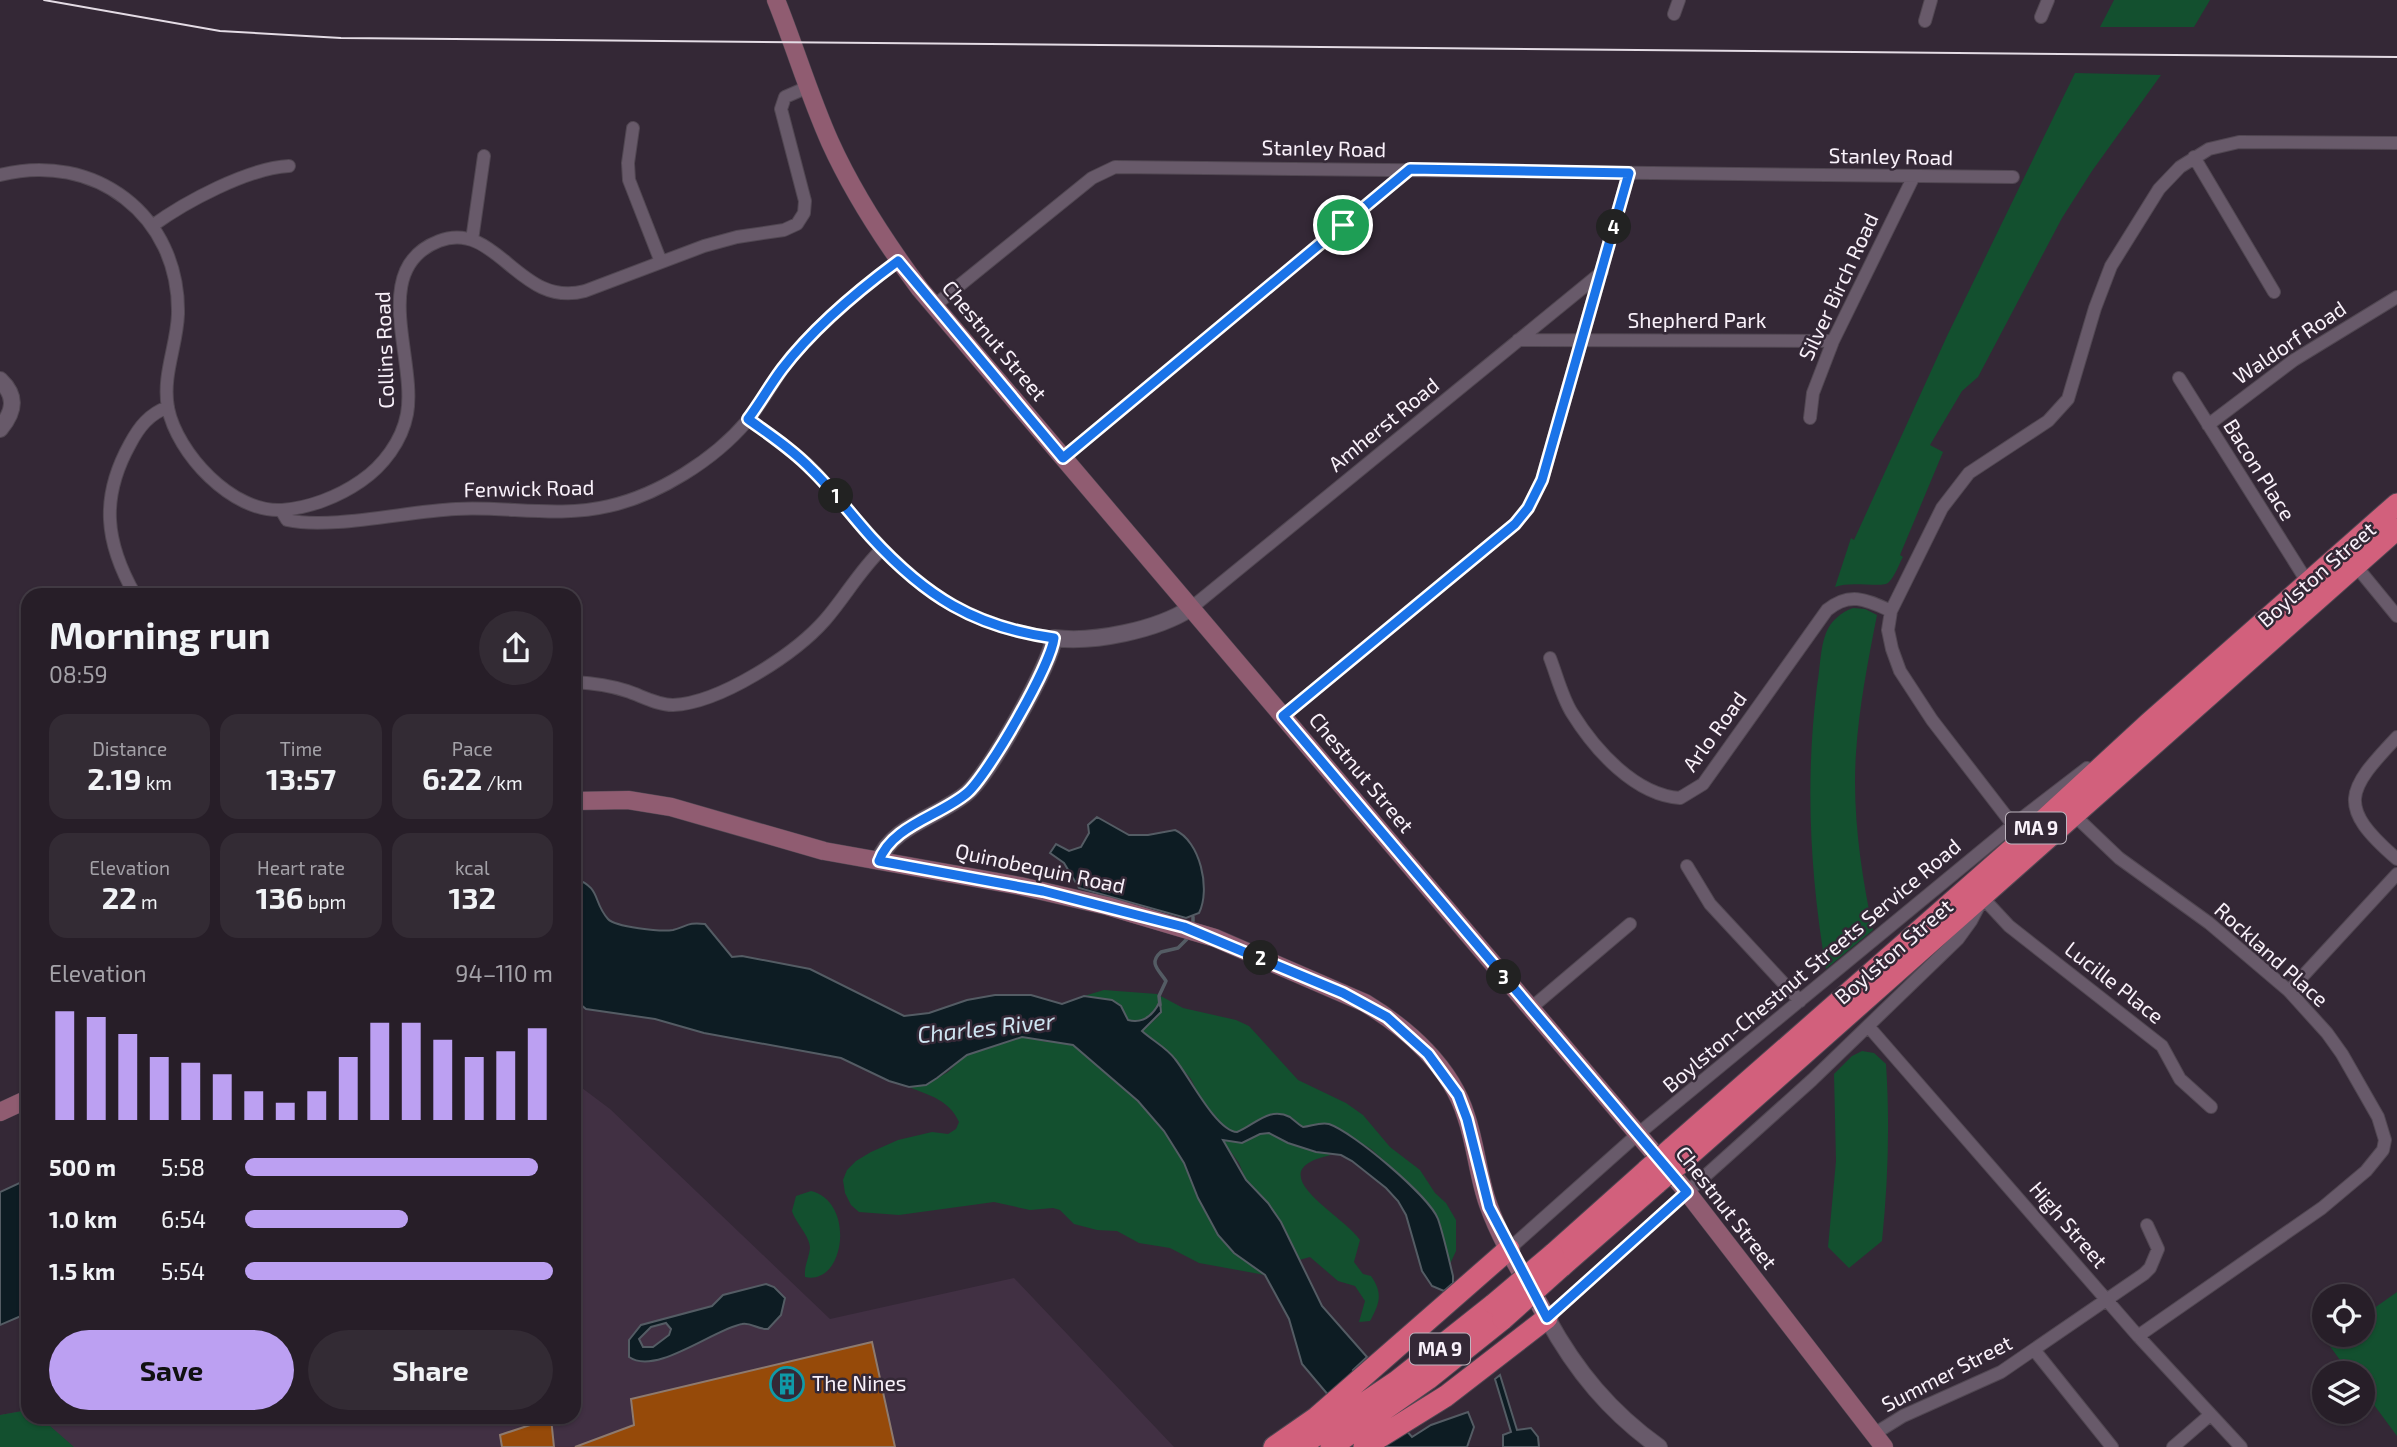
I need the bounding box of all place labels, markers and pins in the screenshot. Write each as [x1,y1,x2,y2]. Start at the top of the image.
pin [1313,195,1373,255]
pin: 4 [1596,210,1632,244]
pin: 1 [818,478,854,514]
pin: 2 [1244,940,1278,976]
pin: 3 [1486,960,1522,995]
building icon: The Nines [768,1365,806,1403]
place label: The Nines [812,1370,907,1395]

